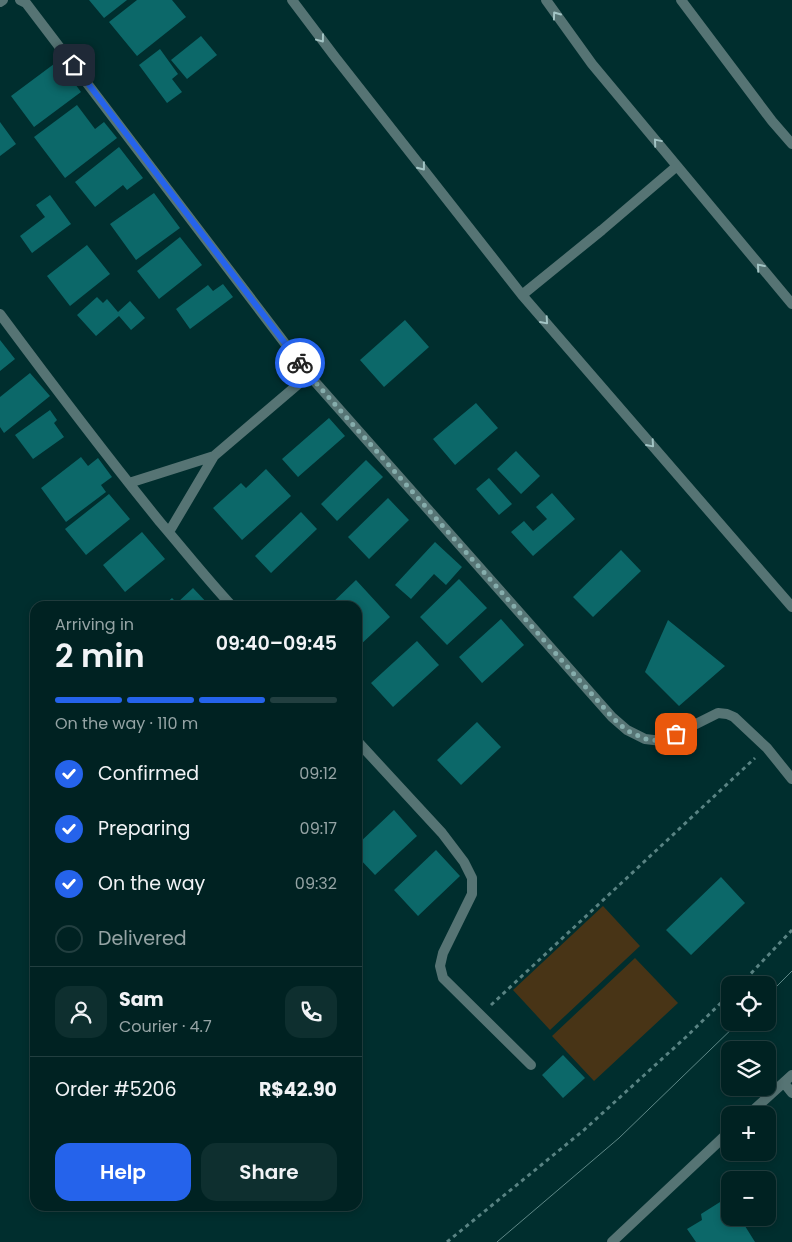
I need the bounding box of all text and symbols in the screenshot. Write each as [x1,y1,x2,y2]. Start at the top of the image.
one-way arrow [553,11,562,20]
one-way arrow [316,33,324,42]
pin [53,44,95,86]
icon: home [60,51,88,79]
one-way arrow [654,139,662,148]
one-way arrow [416,161,424,170]
one-way arrow [758,264,766,273]
one-way arrow [539,315,548,324]
courier [275,338,325,388]
icon: bike [286,349,314,377]
one-way arrow [646,438,655,447]
text: Arriving in [55,613,134,636]
text: 09:40–09:45 [216,630,337,657]
text: 2 min [55,633,145,678]
text: On the way · 110 m [55,712,198,735]
pin [655,713,697,755]
icon: bag [662,720,690,748]
icon: check [55,760,83,788]
text: Confirmed [98,760,199,787]
text: 09:12 [299,762,337,785]
icon: check [55,815,83,843]
text: Preparing [98,815,190,842]
text: 09:17 [300,817,337,840]
icon: check [55,870,83,898]
text: On the way [98,870,205,897]
text: 09:32 [295,872,337,895]
text: Delivered [98,925,187,952]
map controls [721,976,776,1226]
button: locate [721,976,776,1031]
button: person [55,986,107,1038]
text: Sam [119,986,164,1013]
button: phone [285,986,337,1038]
text: Courier · 4.7 [119,1015,212,1038]
button: layers [721,1041,776,1096]
text: Order #5206 [55,1076,177,1103]
text: R$42.90 [259,1076,337,1103]
button: + [721,1106,776,1161]
button: Help [55,1143,191,1201]
button: Share [201,1143,337,1201]
button: − [721,1171,776,1226]

